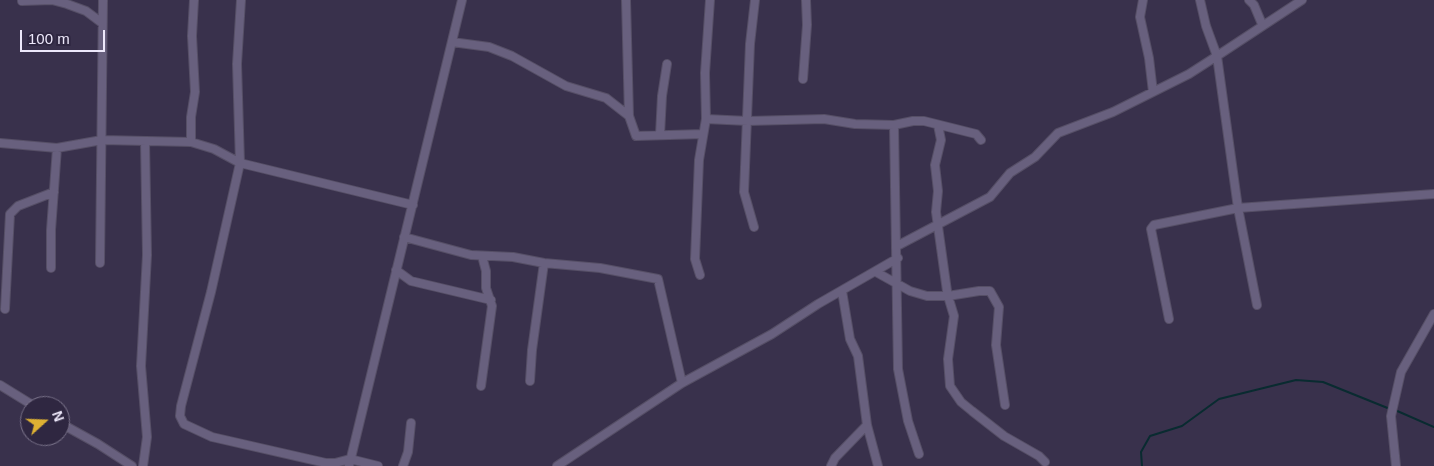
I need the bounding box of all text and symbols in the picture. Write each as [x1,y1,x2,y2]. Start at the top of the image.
scale bar [22,20,108,52]
text: 100 m [28,30,70,47]
north arrow [20,396,70,446]
text: N [49,409,67,424]

